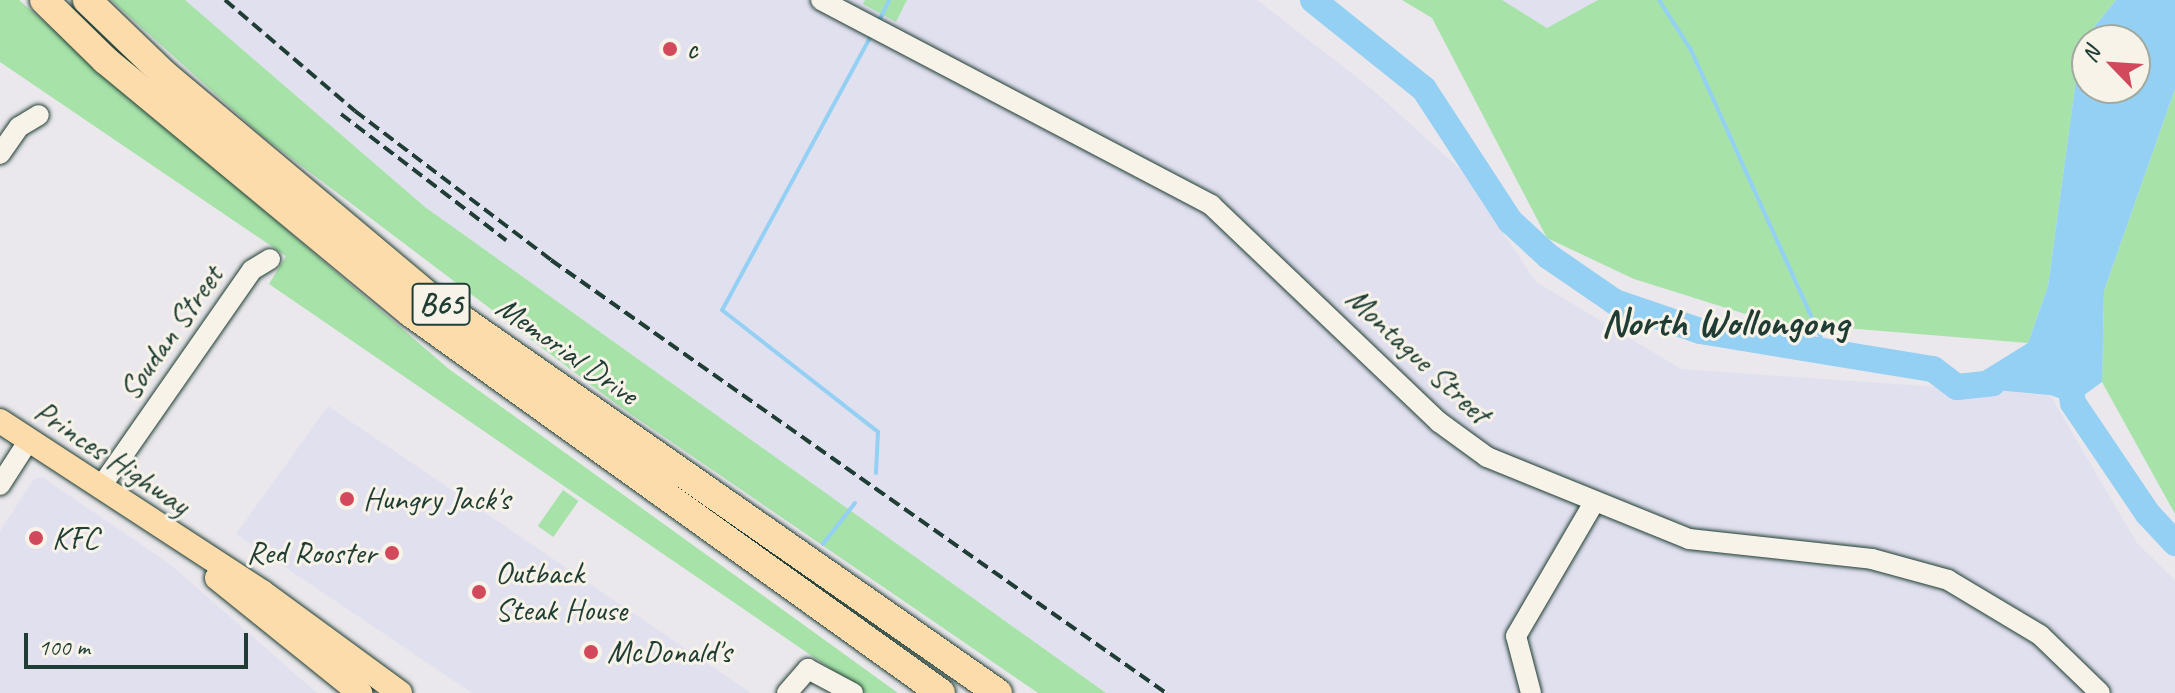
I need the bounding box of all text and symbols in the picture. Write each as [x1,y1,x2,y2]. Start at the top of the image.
north arrow [2071,24,2151,104]
place label: c [686,30,697,68]
marker: c [661,40,679,58]
text: N [2075,43,2107,67]
street label: Soudan Street [111,258,231,408]
road number: B65 [411,278,471,330]
street label: Montague Street [1338,279,1498,433]
street label: Memorial Drive [489,288,645,414]
district label: North Wollongong [1601,298,1849,346]
street label: Princes Highway [27,392,197,524]
place label: Hungry Jack's [363,480,510,518]
marker: Hungry Jack's [338,490,356,508]
place label: KFC [52,519,99,557]
marker: KFC [27,529,45,547]
place label: Red Rooster [246,534,376,572]
marker: Red Rooster [383,544,401,562]
place label: Outback Steak House [495,555,627,630]
marker: Outback Steak House [470,583,488,601]
scale bar [28,617,252,667]
text: 100 m [38,632,90,662]
place label: McDonald's [607,633,731,671]
marker: McDonald's [582,643,600,661]

